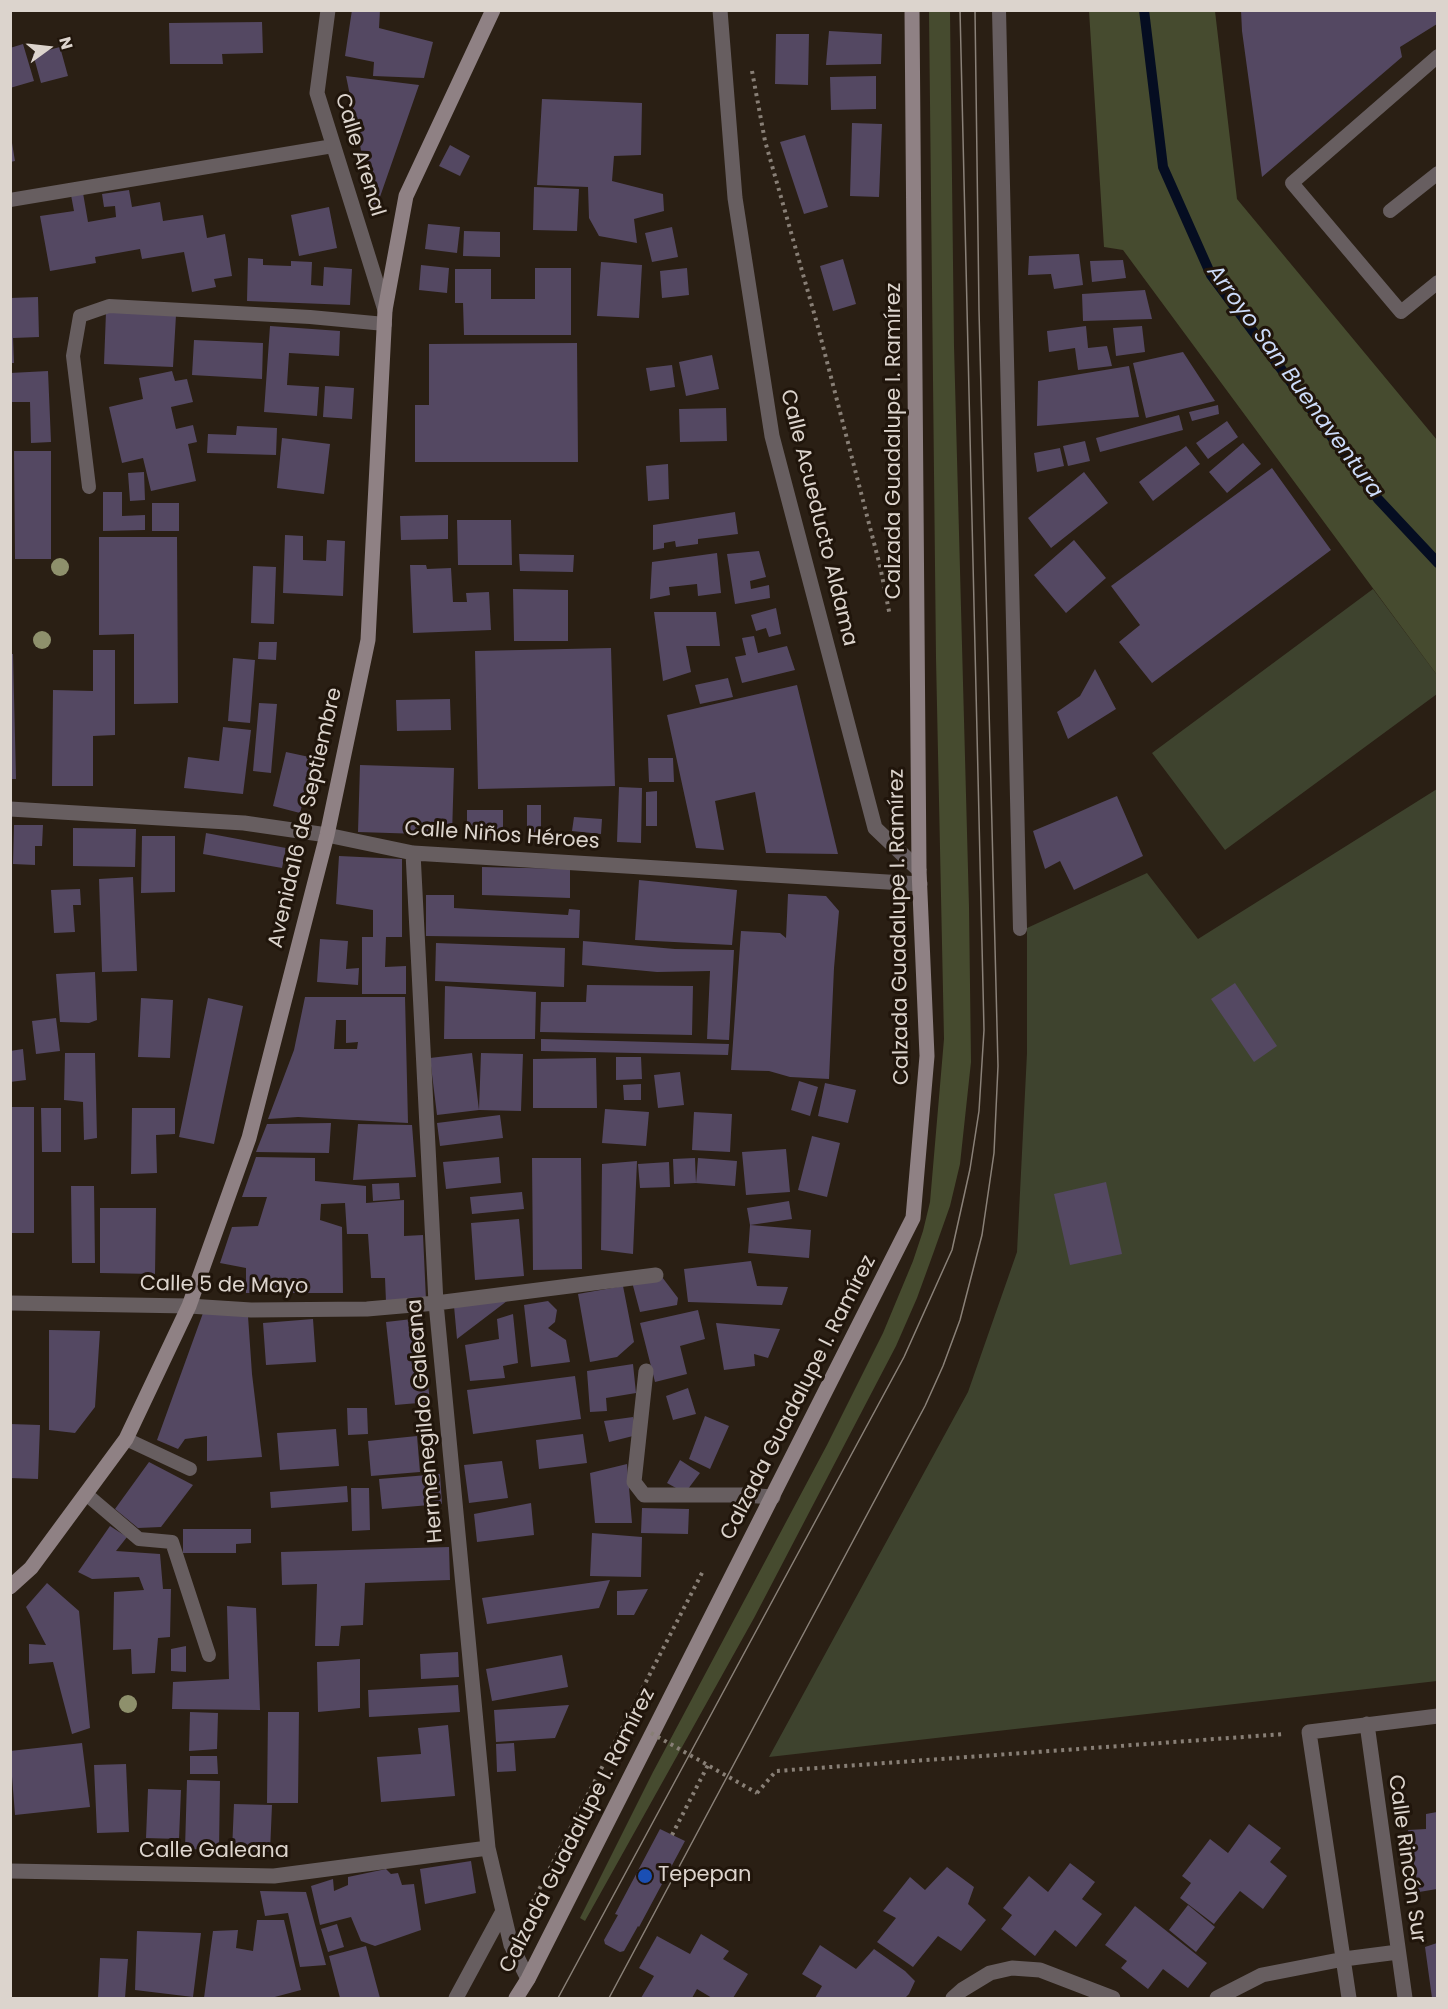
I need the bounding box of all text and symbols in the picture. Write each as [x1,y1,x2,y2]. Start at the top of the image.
north arrow [18,18,78,78]
text: N [53,34,79,52]
street label: Calle Arenal [328,91,390,219]
water label: Arroyo San Buenaventura [1200,260,1388,504]
street label: Calzada Guadalupe I. Ramírez [882,283,908,599]
street label: Calle Acueducto Aldama [774,387,862,649]
street label: Avenida16 de Septiembre [264,685,348,951]
street label: Calzada Guadalupe I. Ramírez [885,769,915,1085]
street label: Calle Niños Héroes [404,817,600,855]
street label: Calzada Guadalupe I. Ramírez [716,1251,882,1545]
street label: Calle 5 de Mayo [140,1272,308,1300]
street label: Hermenegildo Galeana [403,1298,449,1544]
street label: Calzada Guadalupe I. Ramírez [495,1684,661,1978]
street label: Calle Rincón Sur [1382,1773,1430,1945]
street label: Calle Galeana [139,1839,289,1865]
place label: Tepepan [658,1863,751,1889]
marker: Tepepan [636,1867,654,1885]

